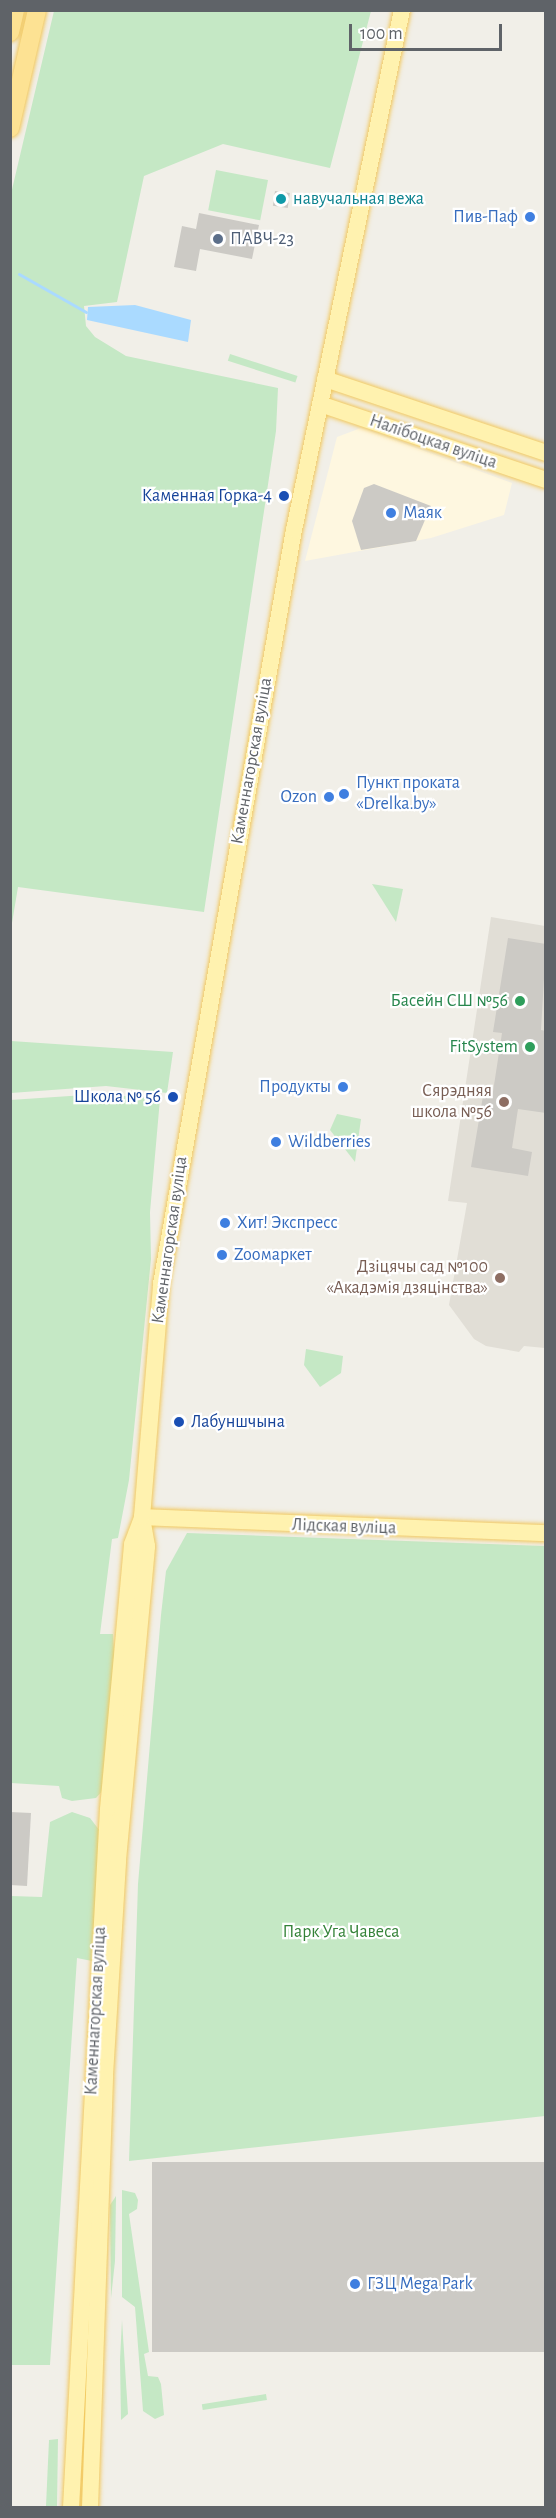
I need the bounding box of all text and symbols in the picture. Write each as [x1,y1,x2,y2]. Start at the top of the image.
scale bar [352,12,505,50]
text: 100 m [360,25,403,43]
place label: навучальная вежа [293,188,424,210]
marker: навучальная вежа [274,192,288,206]
place label: Пив-Паф [453,206,518,228]
marker: Пив-Паф [523,210,537,224]
place label: ПАВЧ-23 [230,228,294,250]
marker: ПАВЧ-23 [211,232,225,246]
street label: Налібоцкая вуліца [366,410,500,474]
place label: Каменная Горка-4 [142,485,272,507]
marker: Каменная Горка-4 [277,489,291,503]
place label: Маяк [403,502,442,524]
marker: Маяк [384,506,398,520]
street label: Каменнагорская вуліца [227,676,277,846]
place label: Пункт проката «Drelka.by» [356,773,460,816]
place label: Ozon [280,786,317,808]
marker: Пункт проката «Drelka.by» [337,787,351,801]
marker: Ozon [322,790,336,804]
place label: Басейн СШ №56 [390,990,508,1012]
marker: Басейн СШ №56 [513,994,527,1008]
place label: FitSystem [449,1036,518,1058]
marker: FitSystem [523,1040,537,1054]
place label: Продукты [259,1076,331,1098]
marker: Продукты [336,1080,350,1094]
place label: Сярэдняя школа №56 [412,1081,492,1124]
place label: Школа № 56 [74,1086,161,1108]
marker: Школа № 56 [166,1090,180,1104]
marker: Сярэдняя школа №56 [497,1095,511,1109]
place label: Wildberries [288,1131,371,1153]
marker: Wildberries [269,1135,283,1149]
street label: Каменнагорская вуліца [148,1155,192,1325]
place label: Хит! Экспресс [237,1212,338,1234]
marker: Хит! Экспресс [218,1216,232,1230]
place label: Zooмаркет [234,1244,312,1266]
marker: Zooмаркет [215,1248,229,1262]
place label: Дзіцячы сад №100 «Акадэмія дзяцінства» [326,1257,488,1300]
marker: Дзіцячы сад №100 «Акадэмія дзяцінства» [493,1271,507,1285]
place label: Лабуншчына [191,1411,285,1433]
marker: Лабуншчына [172,1415,186,1429]
street label: Лідская вуліца [291,1514,397,1540]
park label: Парк Уга Чавеса [283,1921,399,1943]
street label: Каменнагорская вуліца [81,1926,111,2096]
place label: ГЗЦ Mega Park [367,2273,473,2295]
marker: ГЗЦ Mega Park [348,2277,362,2291]

